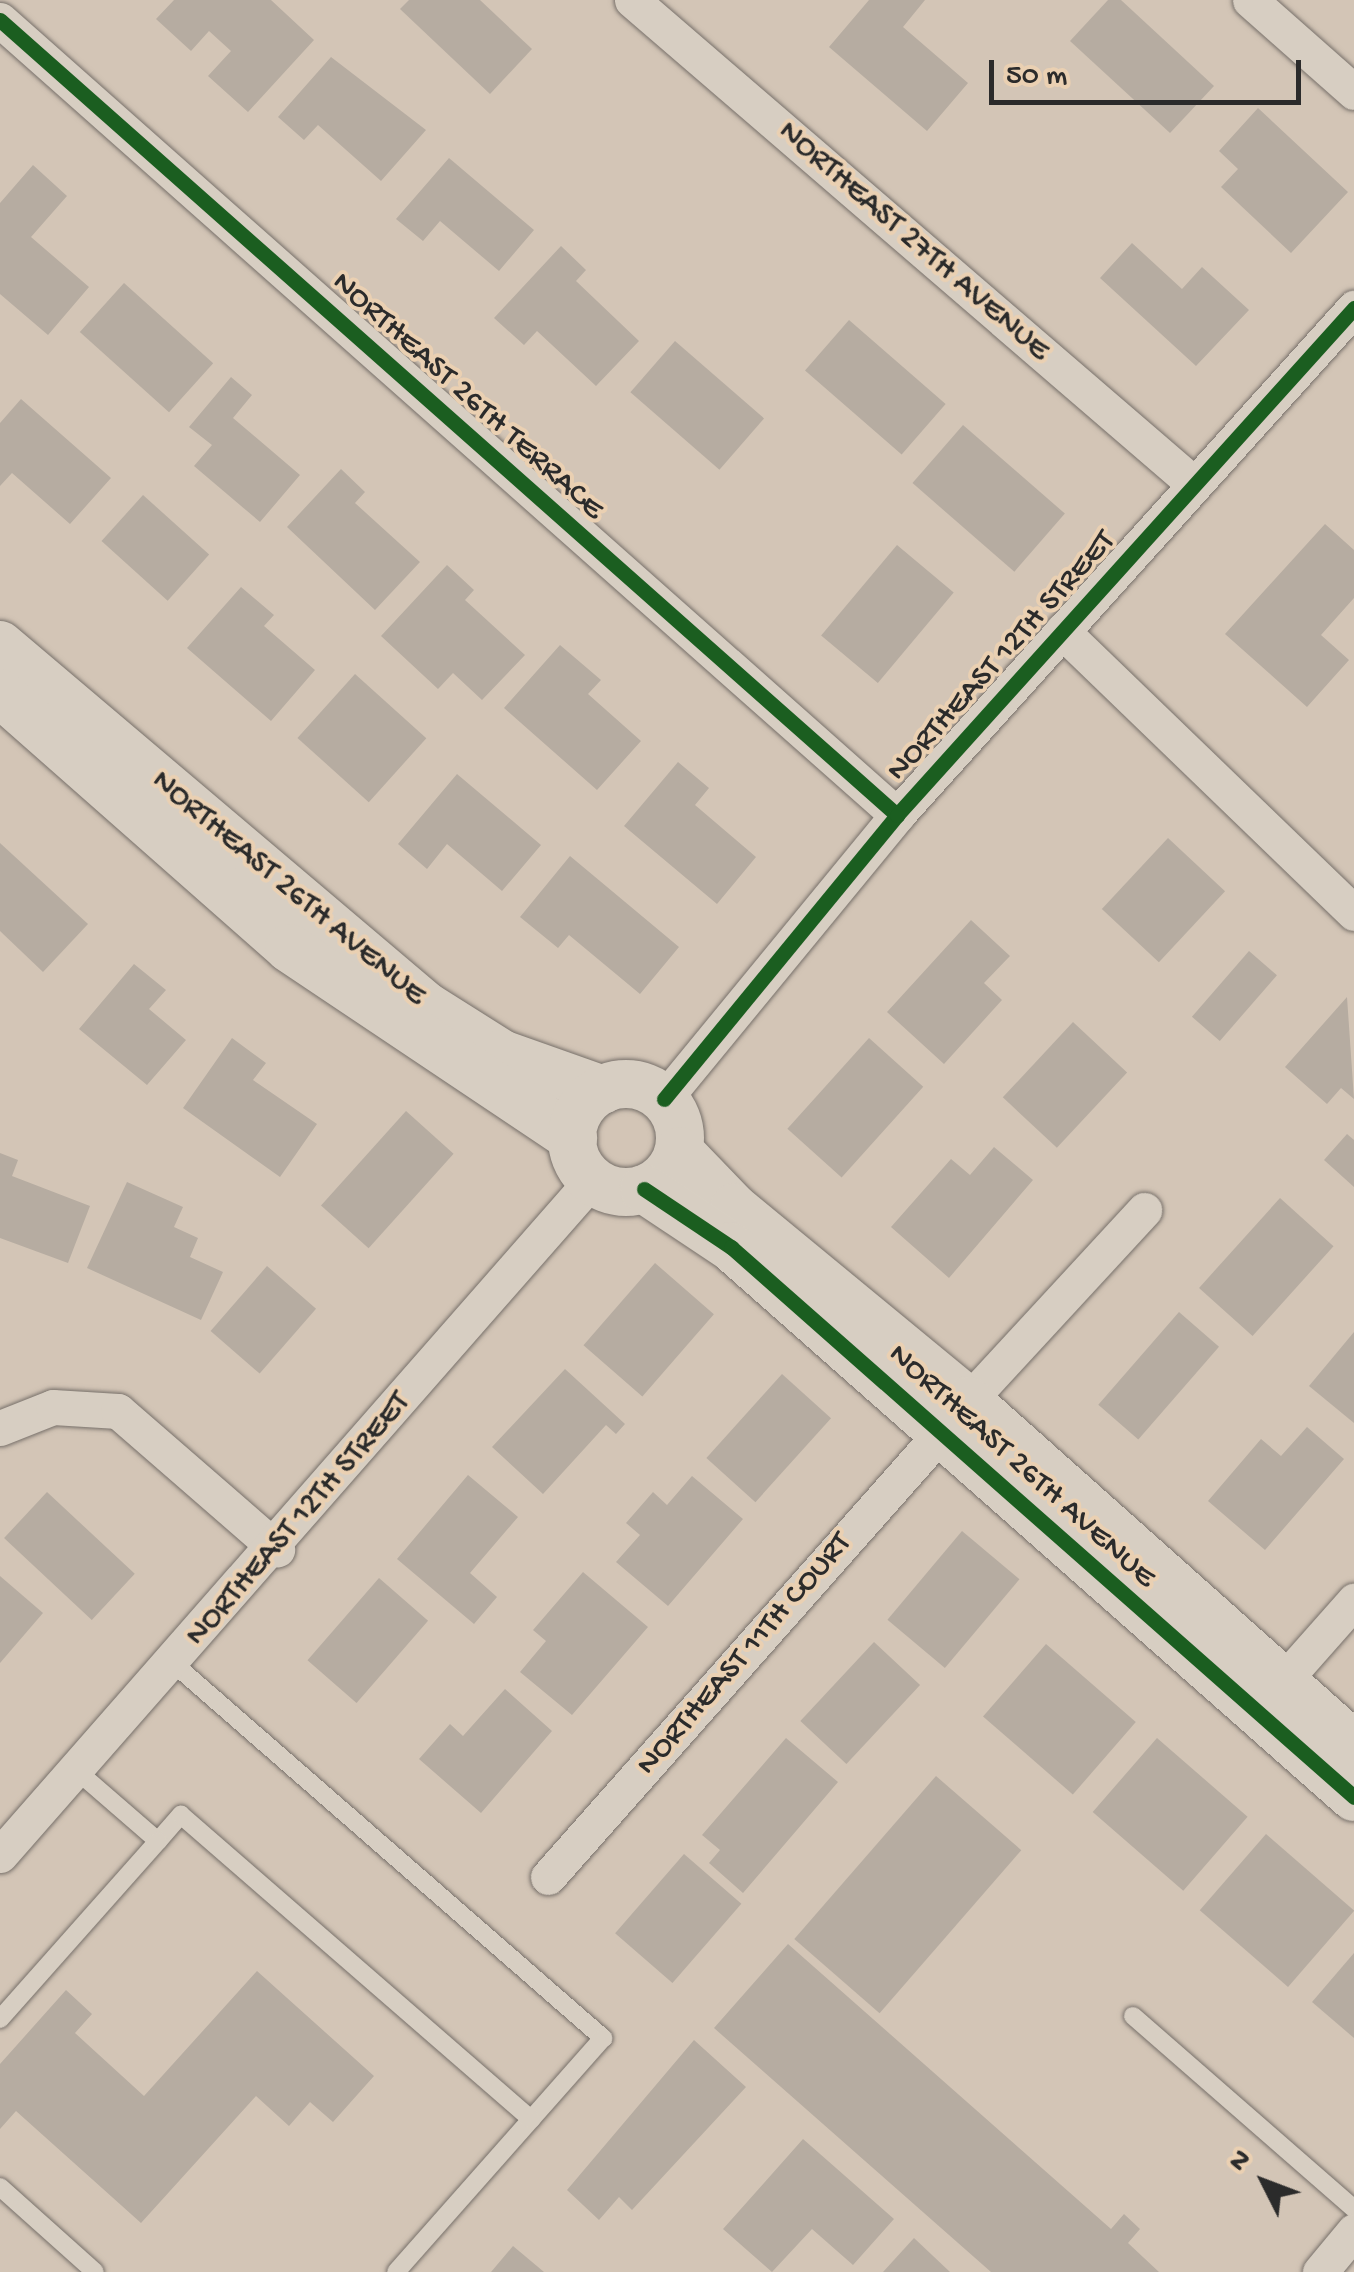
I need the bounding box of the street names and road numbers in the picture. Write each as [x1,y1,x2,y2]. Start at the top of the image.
street label: NORTHEAST 27TH AVENUE [769,114,1057,370]
street label: NORTHEAST 26TH TERRACE [323,265,611,529]
street label: NORTHEAST 12TH STREET [879,524,1125,790]
street label: NORTHEAST 26TH AVENUE [143,763,433,1015]
street label: NORTHEAST 26TH AVENUE [879,1337,1163,1597]
street label: NORTHEAST 12TH STREET [178,1385,420,1655]
street label: NORTHEAST 11TH COURT [629,1526,861,1784]

